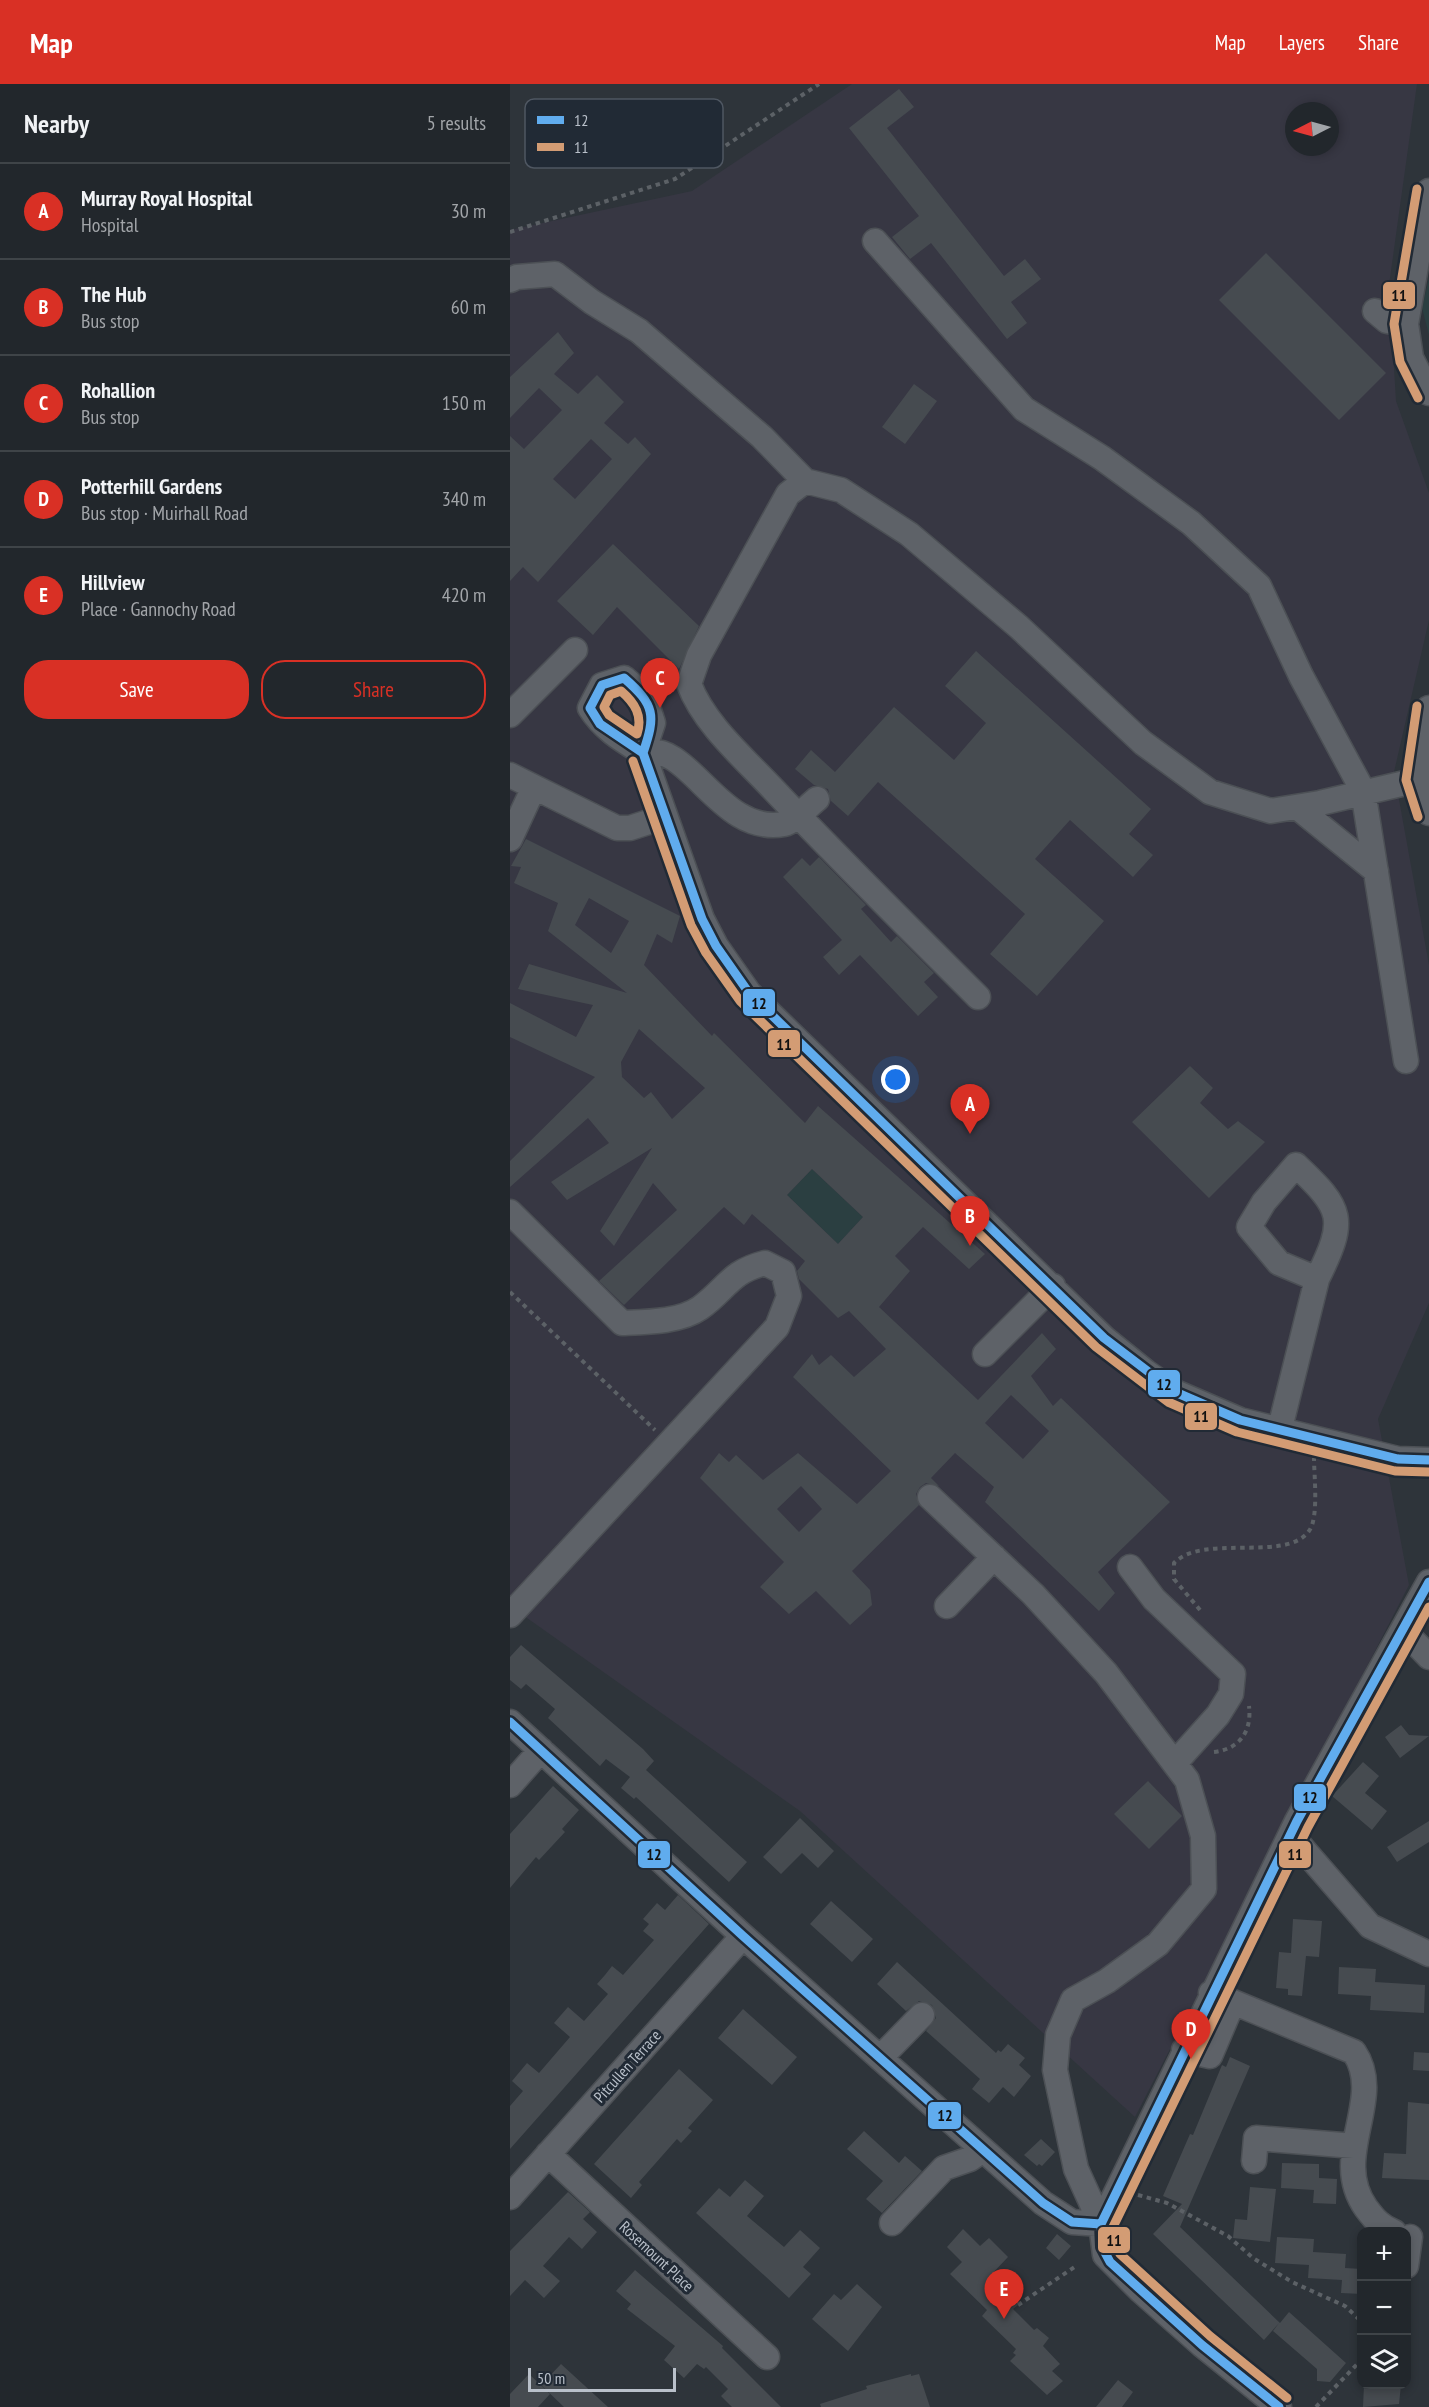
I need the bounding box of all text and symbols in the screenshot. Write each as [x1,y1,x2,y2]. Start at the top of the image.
text: Map [30,24,73,61]
text: Map [1215,29,1246,56]
text: Layers [1279,29,1325,56]
text: Share [1358,29,1399,56]
legend [525,99,723,168]
north arrow [1285,102,1339,156]
text: Nearby [24,107,89,140]
text: 5 results [427,110,486,136]
text: 12 [574,110,588,130]
text: 11 [574,137,588,157]
text: Murray Royal Hospital [81,184,252,212]
text: A [38,198,49,224]
text: 30 m [451,198,486,224]
text: Hospital [81,212,138,238]
text: The Hub [81,280,147,308]
line badge: 11 [1382,281,1416,310]
text: 11 [1391,285,1407,305]
text: B [39,294,48,320]
text: 60 m [451,294,486,320]
text: Bus stop [81,308,140,334]
text: Rohallion [81,376,155,404]
text: C [39,390,48,416]
text: 150 m [442,390,486,416]
text: Bus stop [81,404,140,430]
text: Potterhill Gardens [81,472,222,500]
text: D [38,486,49,512]
text: 340 m [442,486,486,512]
text: Bus stop · Muirhall Road [81,500,248,526]
text: Hillview [81,568,145,596]
text: E [39,582,48,608]
text: 420 m [442,582,486,608]
text: Place · Gannochy Road [81,596,236,622]
pin: C [640,658,680,708]
button: Save [24,660,249,719]
button: Share [261,660,486,719]
line badge: 12 [742,988,776,1017]
text: 12 [751,993,767,1013]
line badge: 11 [767,1029,801,1058]
text: 11 [776,1034,792,1054]
your location [881,1065,910,1094]
pin: A [950,1084,990,1134]
pin: B [950,1196,990,1246]
line badge: 12 [1147,1369,1181,1398]
text: 12 [1156,1374,1172,1394]
line badge: 11 [1184,1402,1218,1431]
text: 11 [1193,1406,1209,1426]
line badge: 12 [1293,1783,1327,1812]
text: 12 [1302,1787,1318,1807]
line badge: 12 [637,1840,671,1869]
line badge: 11 [1278,1840,1312,1869]
text: 12 [646,1844,662,1864]
text: 11 [1287,1844,1303,1864]
pin: D [1172,2010,1210,2059]
street label: Pitcullen Terrace [589,2026,665,2106]
line badge: 12 [927,2101,962,2130]
text: 12 [937,2105,953,2125]
street label: Rosemount Place [616,2216,698,2296]
line badge: 11 [1097,2226,1131,2254]
map controls [1357,2227,1411,2389]
button: + [1357,2227,1411,2281]
text: 11 [1106,2230,1122,2250]
pin: E [984,2270,1024,2319]
button: − [1357,2281,1411,2335]
button: layers [1357,2335,1411,2389]
scale bar [528,2365,676,2392]
text: 50 m [537,2368,565,2388]

